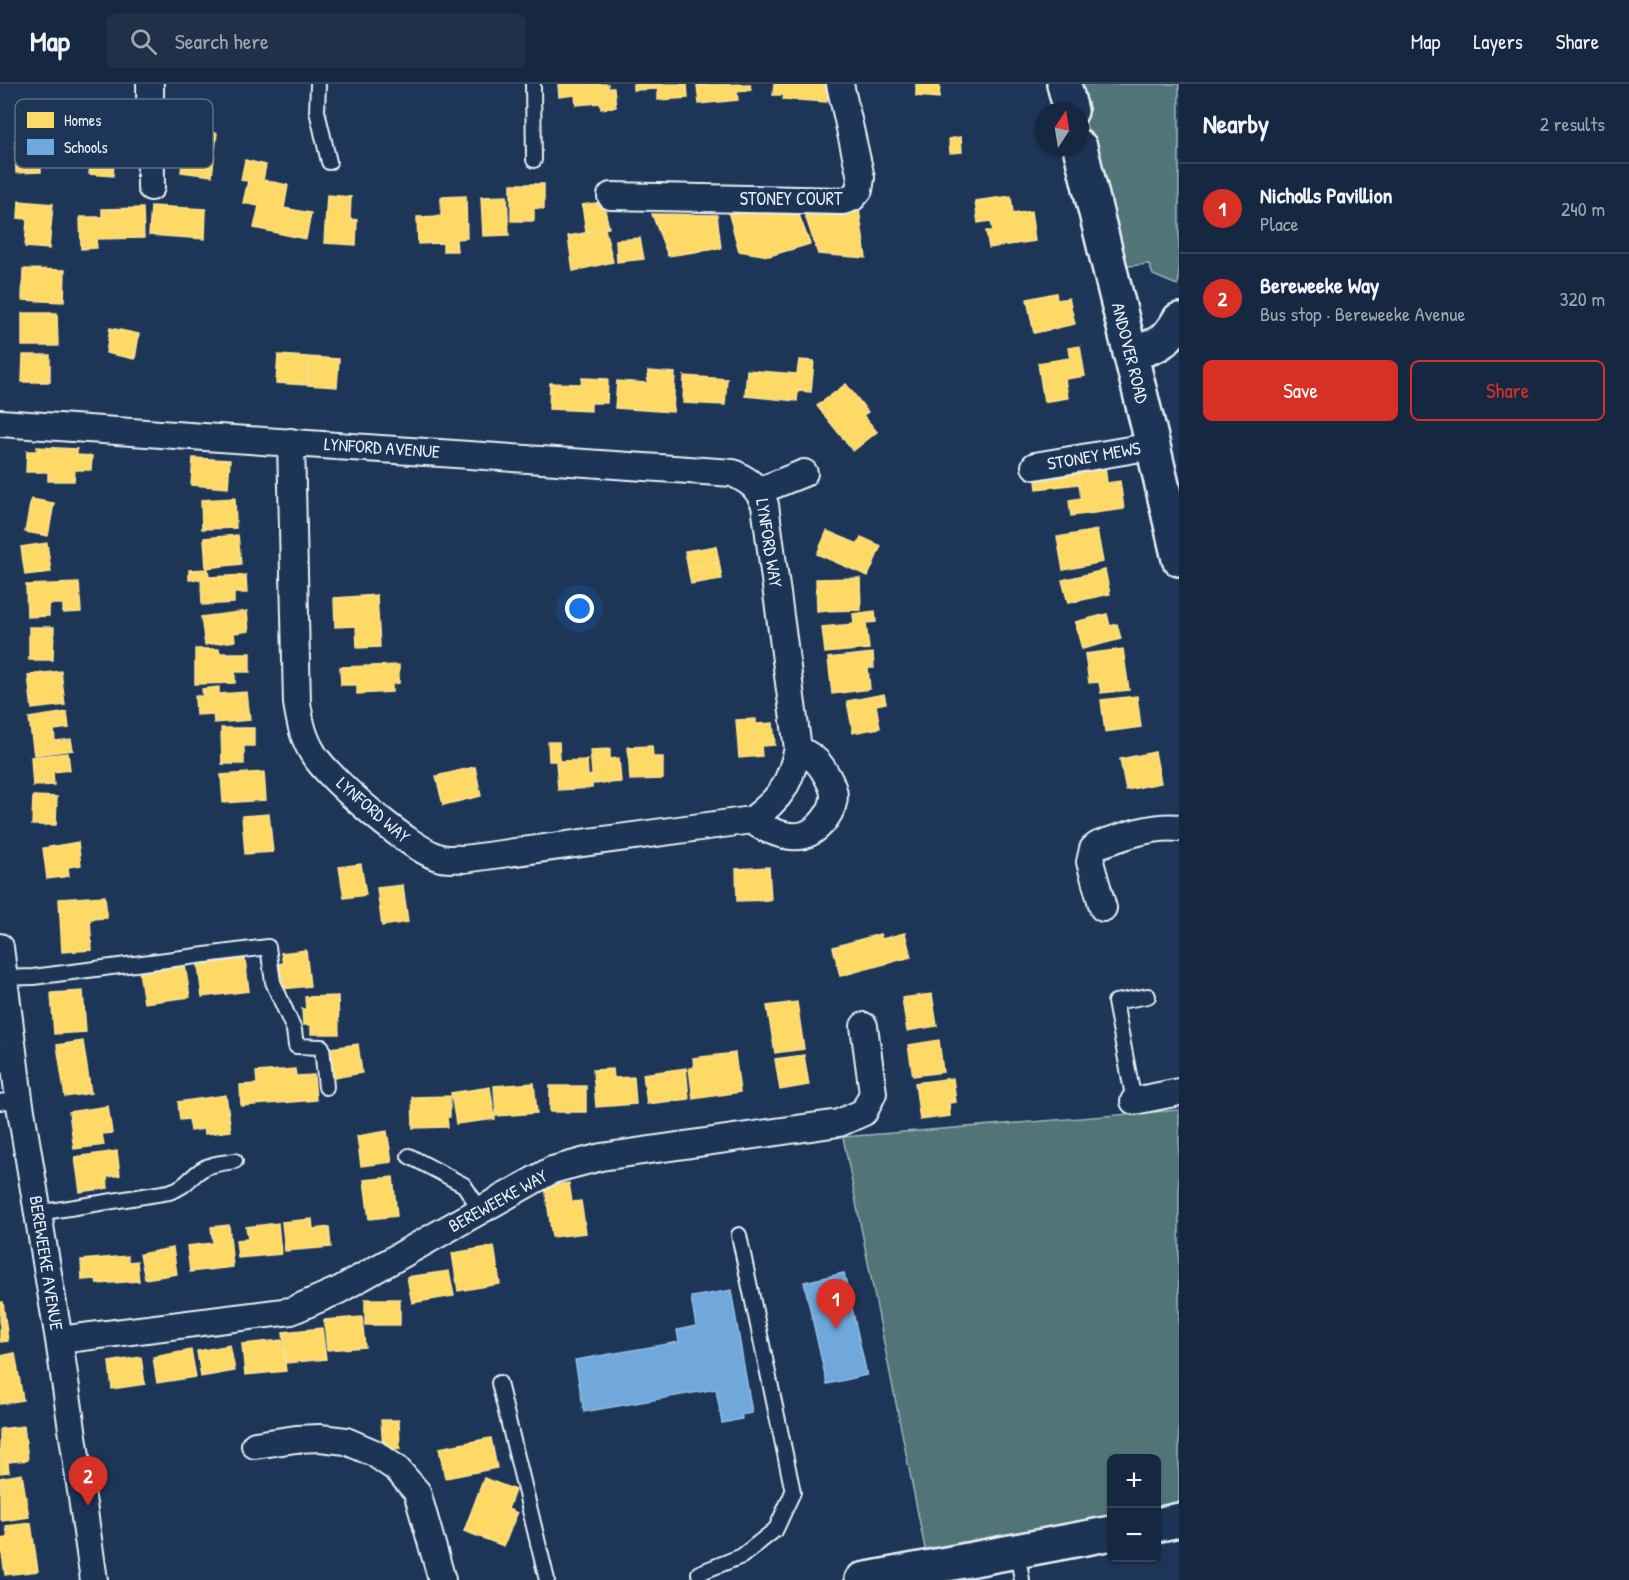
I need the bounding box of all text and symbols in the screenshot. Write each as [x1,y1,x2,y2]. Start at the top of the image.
search box [106,14,526,68]
text: Map [30,22,70,60]
icon: search [127,25,160,58]
text: Search here [175,26,269,56]
text: Map [1411,27,1440,56]
text: Layers [1473,27,1523,56]
text: Share [1556,27,1599,56]
legend [15,99,213,168]
north arrow [1035,102,1089,156]
text: Nearby [1203,106,1269,141]
text: Homes [64,109,101,131]
text: 2 results [1540,110,1605,137]
text: Schools [64,136,108,158]
text: Nicholls Pavillion [1260,180,1392,210]
street label: STONEY COURT [740,186,843,211]
text: 1 [1219,195,1226,222]
text: 240 m [1561,195,1605,222]
text: Place [1260,210,1299,237]
text: Bereweeke Way [1260,270,1379,300]
text: 2 [1218,285,1227,312]
text: 320 m [1560,285,1605,312]
street label: ANDOVER ROAD [1106,300,1155,406]
text: Bus stop · Bereweeke Avenue [1260,300,1465,327]
button: Save [1203,360,1398,421]
button: Share [1410,360,1605,421]
street label: LYNFORD AVENUE [323,431,441,464]
street label: STONEY MEWS [1045,435,1143,476]
street label: LYNFORD WAY [750,497,789,589]
your location [565,594,594,623]
street label: LYNFORD WAY [331,771,415,848]
street label: BEREWEEKE WAY [444,1163,552,1238]
street label: BEREWEEKE AVENUE [24,1194,69,1332]
pin: 1 [816,1280,856,1329]
map controls [1107,1454,1161,1562]
button: + [1107,1454,1161,1508]
pin: 2 [68,1456,107,1506]
button: − [1107,1508,1161,1562]

